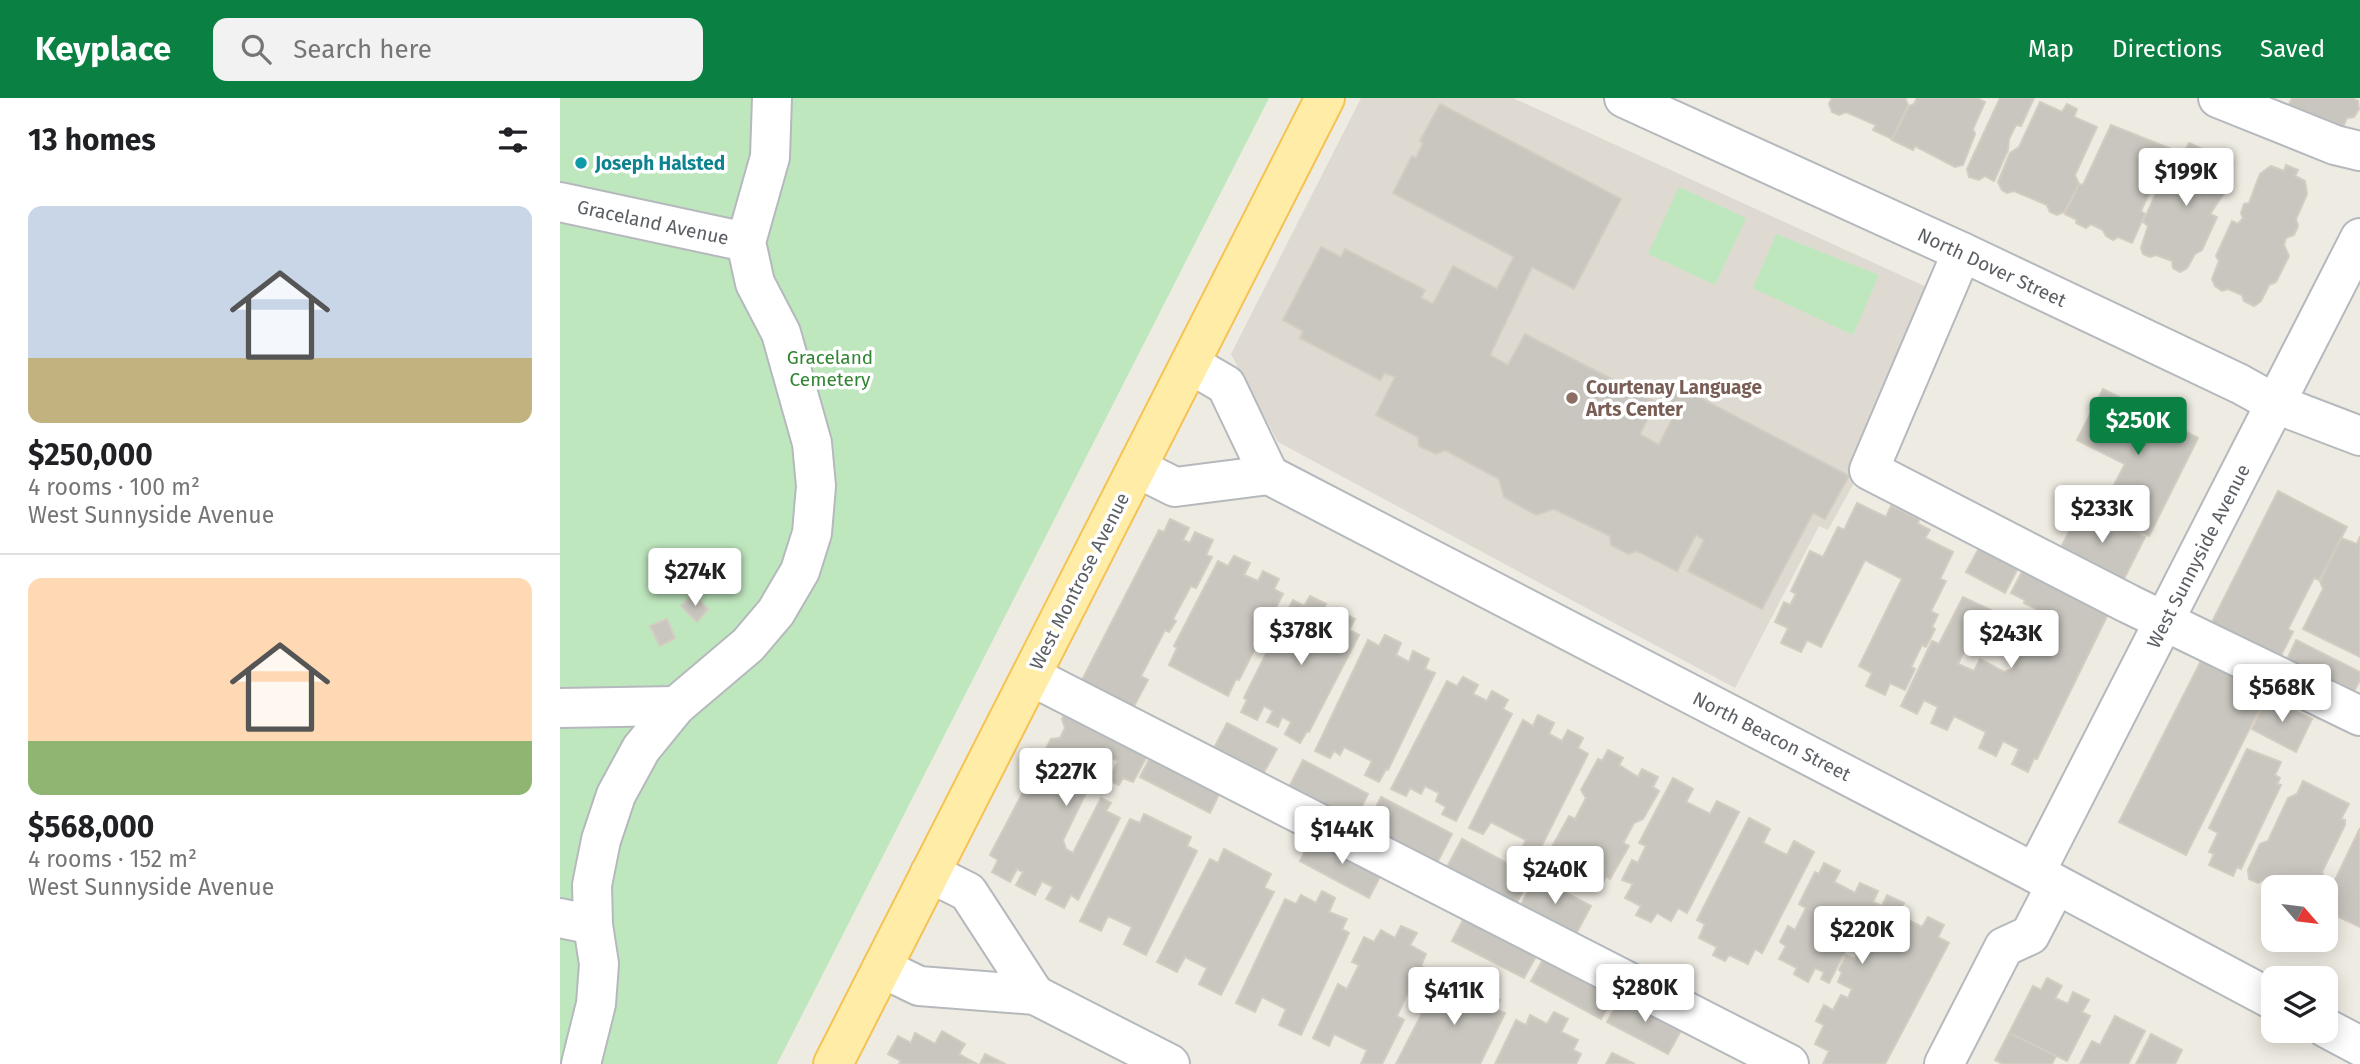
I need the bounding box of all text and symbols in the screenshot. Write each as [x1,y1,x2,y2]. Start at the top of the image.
search box [213,18,703,81]
text: Keyplace [35,29,171,69]
icon: search [237,30,275,68]
text: Search here [293,34,432,65]
text: Map [2028,35,2074,63]
text: Directions [2112,35,2222,63]
text: Saved [2260,35,2325,63]
icon: filters [494,121,532,159]
text: 13 homes [28,122,156,158]
pin: $199K [2137,148,2235,208]
place label: Joseph Halsted [594,152,725,175]
marker: Joseph Halsted [573,155,589,171]
text: $199K [2155,157,2217,185]
street label: Graceland Avenue [575,195,731,250]
street label: North Dover Street [1914,223,2070,312]
icon: home [217,252,343,378]
park label: Graceland Cemetery [787,346,873,391]
place label: Courtenay Language Arts Center [1585,376,1762,421]
marker: Courtenay Language Arts Center [1564,390,1580,406]
pin: $250K [2089,398,2187,457]
text: $250K [2106,406,2170,434]
text: $250,000 [28,437,153,473]
street label: West Sunnyside Avenue [2142,460,2255,652]
text: 4 rooms · 100 m² [28,473,200,501]
pin: $233K [2053,486,2151,545]
street label: West Montrose Avenue [1025,489,1134,674]
text: $233K [2071,494,2133,522]
text: West Sunnyside Avenue [28,501,274,529]
pin: $274K [646,548,744,608]
text: $274K [664,557,726,585]
pin: $378K [1252,608,1350,667]
pin: $243K [1962,610,2060,670]
text: $378K [1270,616,1332,644]
text: $243K [1980,619,2042,647]
icon: home [217,624,343,750]
pin: $568K [2233,664,2331,724]
text: $568K [2249,673,2315,701]
street label: North Beacon Street [1689,687,1855,786]
pin: $227K [1017,748,1115,808]
text: $227K [1035,757,1097,785]
pin: $144K [1293,806,1391,866]
text: $568,000 [28,809,154,845]
text: $144K [1310,815,1374,843]
text: 4 rooms · 152 m² [28,845,197,873]
pin: $240K [1506,846,1604,906]
text: $240K [1523,855,1587,883]
text: West Sunnyside Avenue [28,873,274,901]
north arrow [2261,875,2338,952]
map controls [2261,875,2338,1043]
pin: $220K [1813,906,1911,966]
text: $220K [1830,915,1894,943]
pin: $280K [1596,964,1694,1024]
button: layers [2261,966,2338,1043]
pin: $411K [1405,968,1503,1027]
text: $280K [1612,973,1678,1001]
text: $411K [1424,976,1484,1004]

